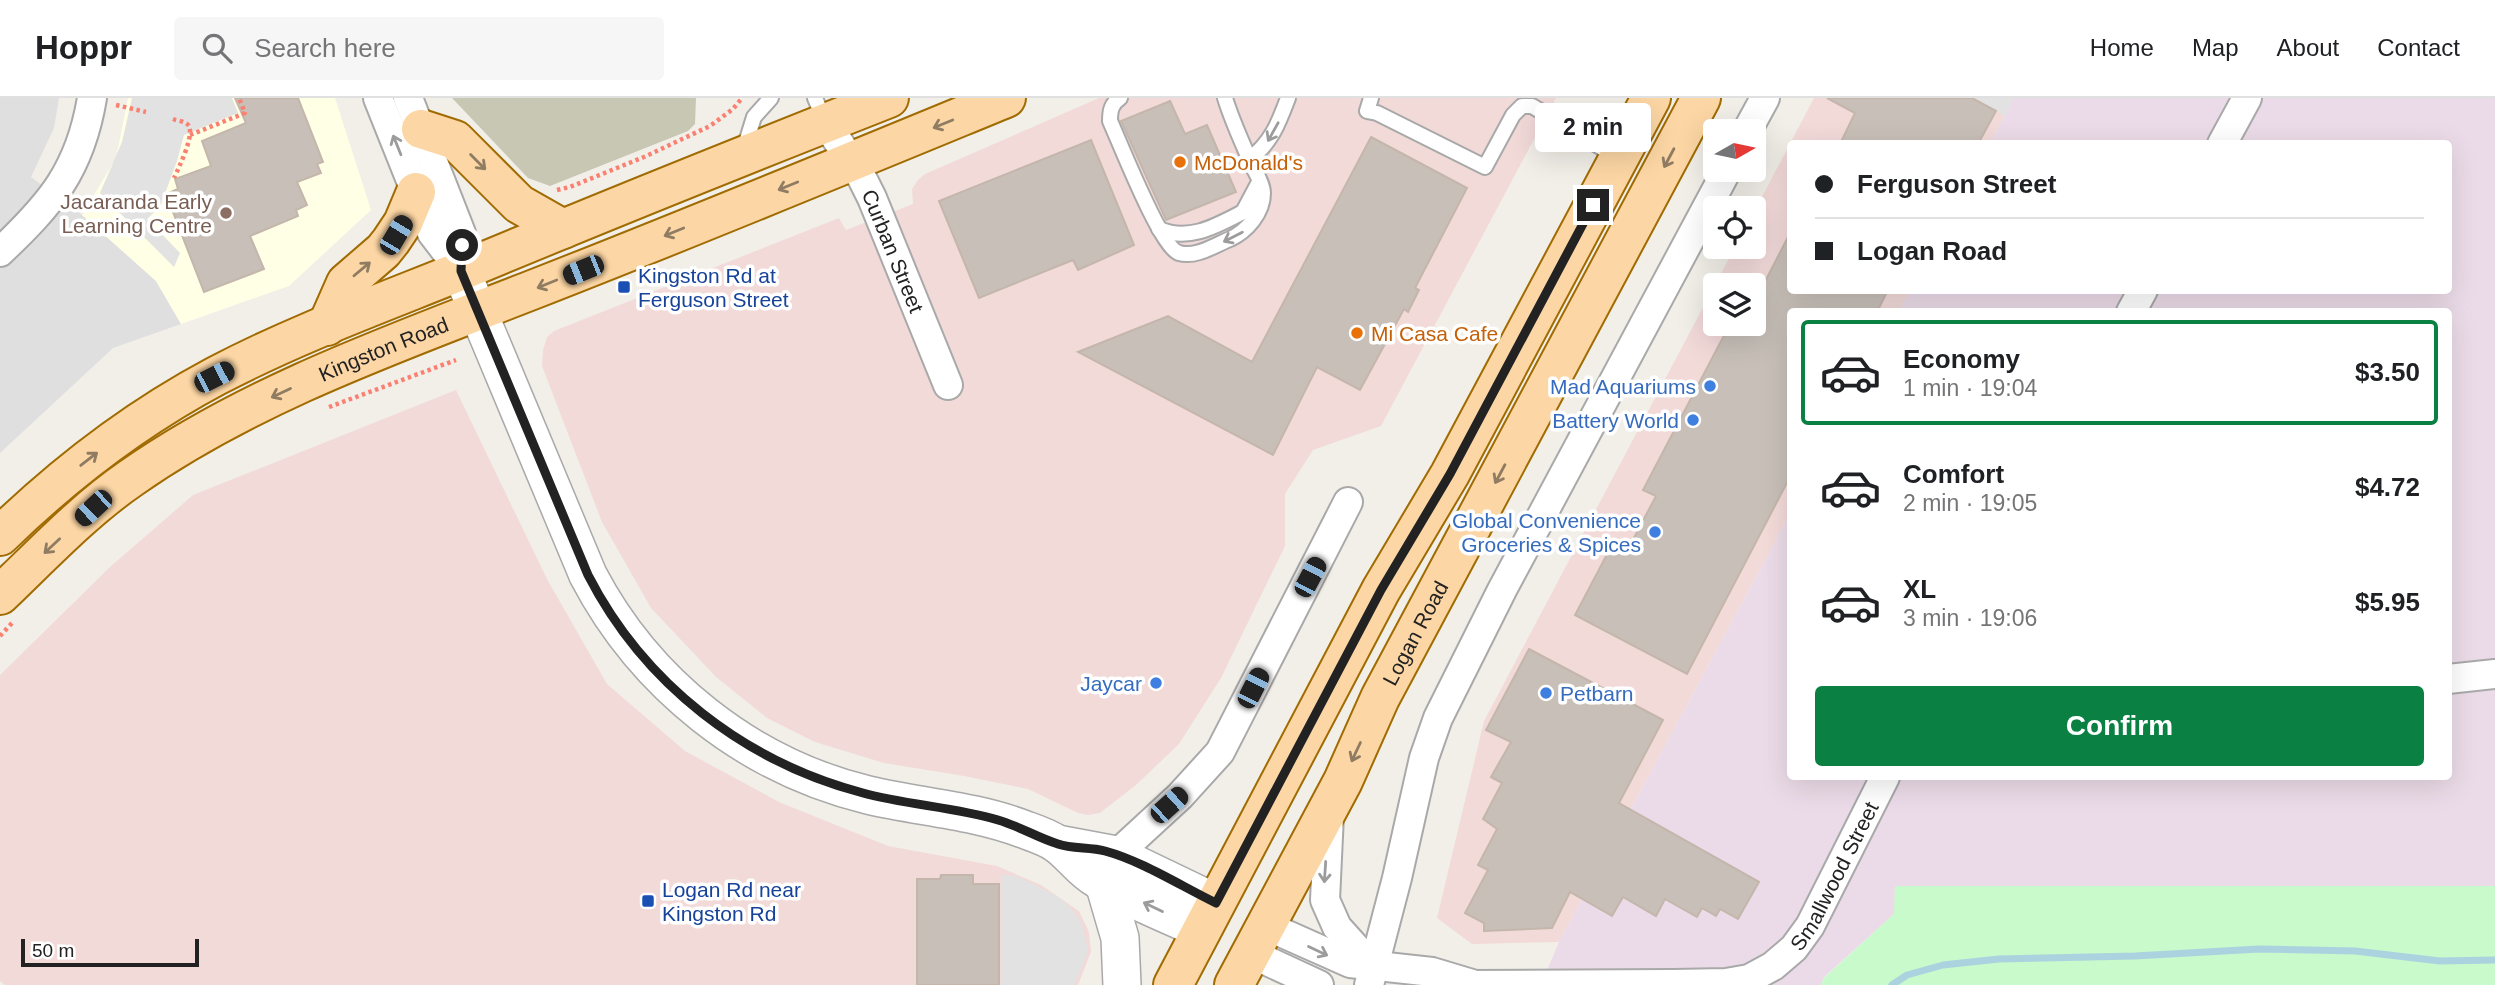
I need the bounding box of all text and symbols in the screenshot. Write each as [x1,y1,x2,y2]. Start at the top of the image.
search box [174,17,664,80]
text: Hoppr [35,29,132,66]
icon: search [198,29,236,67]
text: Search here [254,33,396,63]
text: Home [2090,34,2154,61]
text: Map [2192,34,2239,61]
text: About [2277,34,2339,61]
text: Contact [2377,34,2460,61]
callout: 2 min [1535,104,1651,153]
text: 2 min [1563,114,1623,140]
one-way arrow [932,118,954,131]
north arrow [1703,119,1766,182]
map controls [1703,119,1766,336]
one-way arrow [1266,121,1280,141]
one-way arrow [390,135,403,157]
one-way arrow [1661,147,1675,168]
place label: McDonald's [1194,151,1303,174]
one-way arrow [469,154,486,171]
marker: McDonald's [1172,154,1188,170]
text: Ferguson Street [1857,169,2056,199]
one-way arrow [777,181,799,194]
street label: Curban Street [858,185,929,316]
route end [1577,189,1609,221]
place label: Jacaranda Early Learning Centre [60,190,212,237]
button: locate [1703,196,1766,259]
marker: Jacaranda Early Learning Centre [218,205,234,221]
car [377,212,416,258]
one-way arrow [664,227,685,240]
route start [446,229,478,261]
one-way arrow [1223,230,1244,244]
text: Logan Road [1857,236,2007,266]
car [560,252,607,288]
one-way arrow [353,261,371,277]
place label: Kingston Rd at Ferguson Street [638,264,789,311]
button: layers [1703,273,1766,336]
one-way arrow [537,278,558,291]
marker: Kingston Rd at Ferguson Street [616,279,632,295]
street label: Kingston Road [315,312,451,385]
place label: Mi Casa Cafe [1371,322,1498,345]
marker: Mi Casa Cafe [1349,325,1365,341]
icon: car [1819,341,1882,404]
text: Economy [1903,344,2020,374]
text: $3.50 [2355,357,2420,387]
car [191,358,238,396]
place label: Mad Aquariums [1550,375,1696,398]
text: 1 min · 19:04 [1903,375,2037,401]
marker: Mad Aquariums [1702,378,1718,394]
one-way arrow [270,388,291,401]
place label: Battery World [1552,409,1679,432]
marker: Battery World [1685,412,1701,428]
one-way arrow [79,452,97,467]
icon: car [1819,456,1882,519]
text: Comfort [1903,459,2004,489]
one-way arrow [1493,463,1506,484]
text: $4.72 [2355,472,2420,502]
car [71,486,116,530]
text: 2 min · 19:05 [1903,490,2037,516]
place label: Global Convenience Groceries & Spices [1452,509,1641,556]
marker: Global Convenience Groceries & Spices [1647,524,1663,540]
one-way arrow [44,538,61,555]
car [1291,554,1330,600]
icon: car [1819,571,1882,634]
text: XL [1903,574,1936,604]
street label: Logan Road [1378,577,1452,689]
text: $5.95 [2355,587,2420,617]
text: 3 min · 19:06 [1903,605,2037,631]
car [1235,665,1272,711]
place label: Jaycar [1080,672,1142,695]
marker: Jaycar [1148,675,1164,691]
place label: Petbarn [1560,682,1634,705]
marker: Petbarn [1538,685,1554,701]
button: Confirm [1815,686,2424,766]
one-way arrow [1349,741,1362,762]
car [1147,783,1192,827]
street label: Smallwood Street [1785,798,1882,954]
one-way arrow [1318,861,1331,883]
place label: Logan Rd near Kingston Rd [662,878,801,925]
marker: Logan Rd near Kingston Rd [640,893,656,909]
one-way arrow [1143,900,1164,913]
scale bar [21,936,200,968]
text: 50 m [32,940,74,961]
one-way arrow [1307,945,1328,958]

